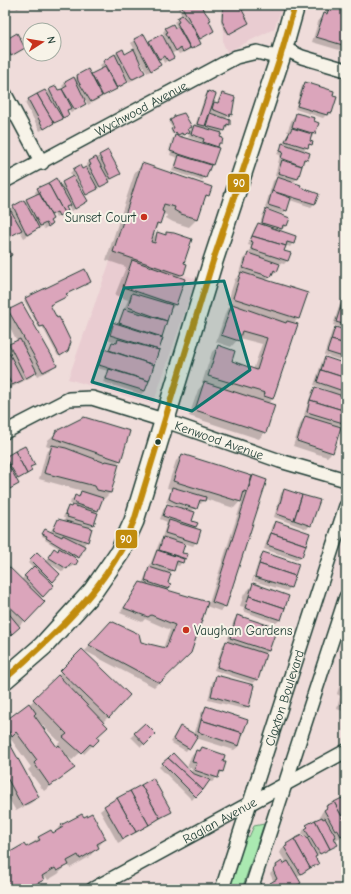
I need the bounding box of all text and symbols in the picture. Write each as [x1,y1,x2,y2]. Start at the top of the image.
north arrow [22,22,62,62]
text: N [44,35,58,45]
street label: Wychwood Avenue [92,77,190,139]
line badge: 90 [227,173,250,193]
text: 90 [233,177,245,190]
place label: Sunset Court [65,210,137,225]
marker: Sunset Court [139,212,149,222]
street label: Kenwood Avenue [173,417,266,462]
unlabelled marker [153,437,163,447]
line badge: 90 [115,529,138,549]
text: 90 [120,533,132,546]
place label: Vaughan Gardens [194,623,292,638]
marker: Vaughan Gardens [181,625,191,635]
street label: Claxton Boulevard [261,648,306,748]
street label: Raglan Avenue [180,794,259,846]

